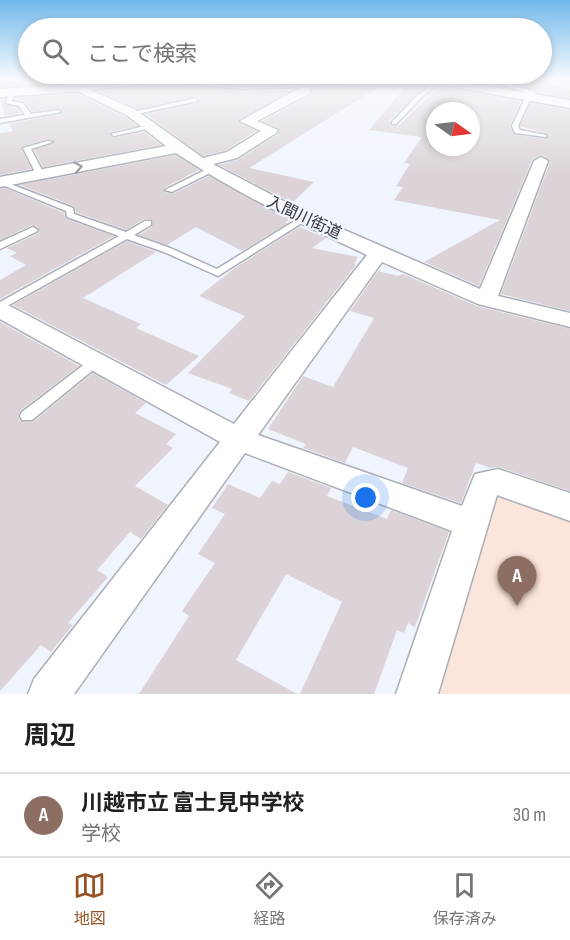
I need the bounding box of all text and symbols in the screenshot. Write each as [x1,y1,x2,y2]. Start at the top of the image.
search box [18,18,552,84]
icon: search [39,35,72,68]
text: ここで検索 [87,41,197,68]
north arrow [426,102,480,156]
one-way arrow [73,161,83,174]
street label: 入間川街道 [264,192,344,244]
your location [351,483,380,512]
pin: A [498,556,536,606]
text: 周辺 [24,721,76,752]
text: 川越市立 富士見中学校 [81,790,304,817]
text: A [39,803,48,827]
text: 30 m [513,803,546,827]
text: 学校 [81,822,121,846]
tab: 地図 [73,869,106,929]
tab: 経路 [253,869,286,929]
tab: 保存済み [433,869,497,929]

